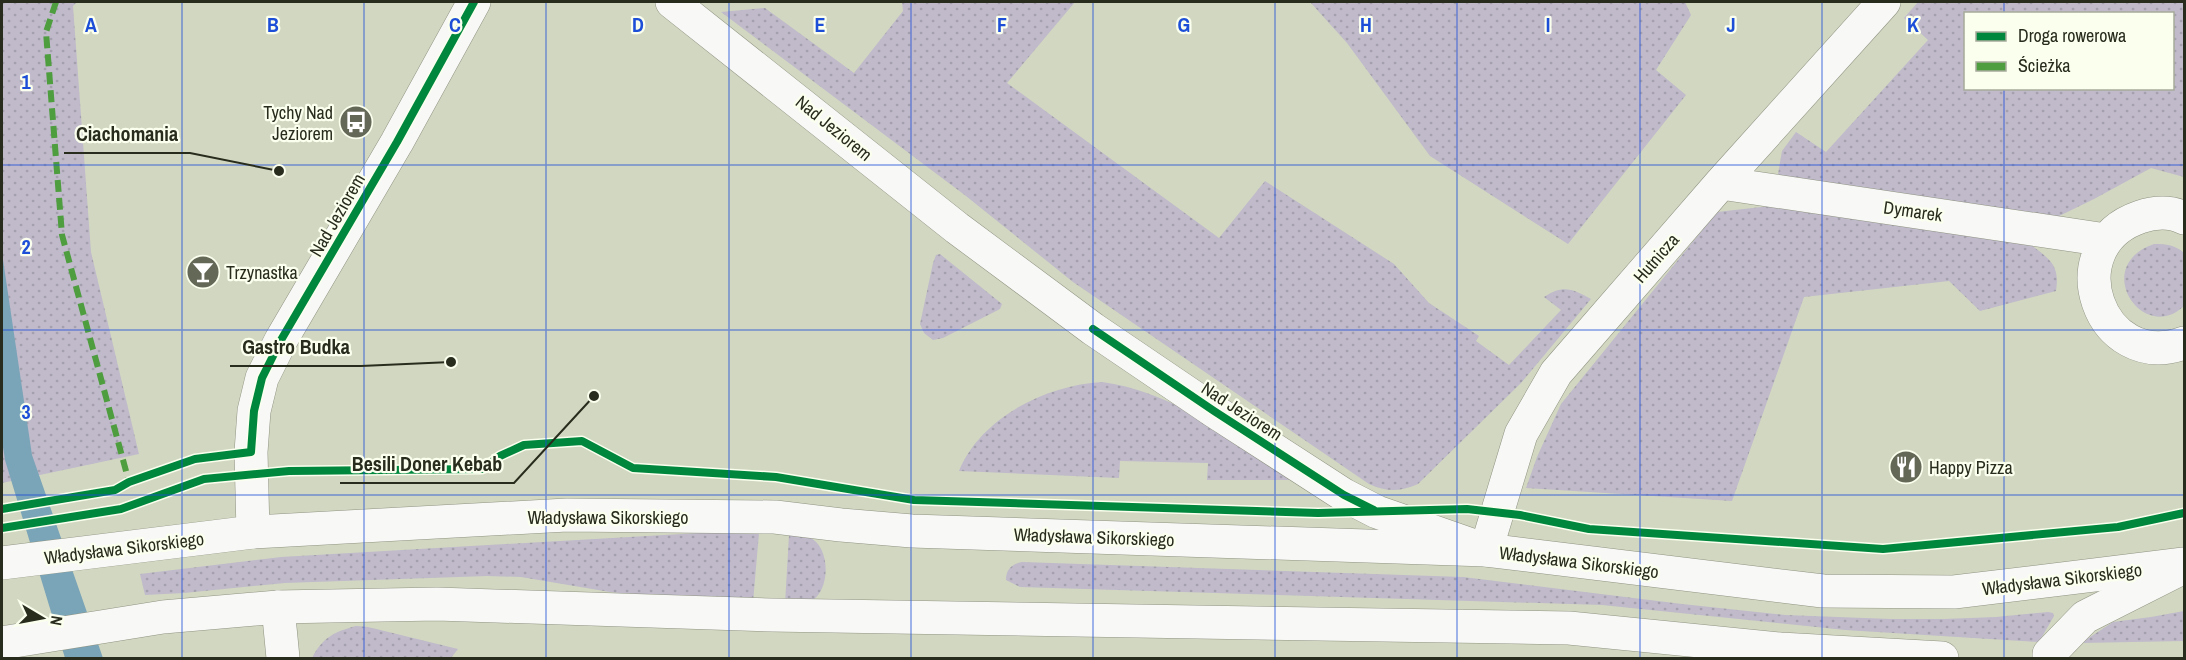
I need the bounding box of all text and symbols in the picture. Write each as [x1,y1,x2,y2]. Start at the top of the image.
text: A [85,11,97,38]
text: B [267,11,279,38]
text: C [449,11,461,38]
text: D [632,11,644,38]
text: E [815,11,826,38]
text: F [997,11,1007,38]
text: G [1178,11,1190,38]
text: H [1360,11,1372,38]
text: I [1546,11,1550,38]
text: J [1726,11,1736,38]
text: K [1907,11,1919,38]
legend [1964,12,2174,90]
text: Droga rowerowa [2018,23,2126,48]
text: Ścieżka [2018,53,2071,78]
text: 1 [21,68,31,95]
street label: Nad Jeziorem [790,89,878,167]
place label: Tychy Nad Jeziorem [263,100,333,146]
bus stop icon: Tychy Nad Jeziorem [338,104,374,140]
callout: Ciachomania [64,115,190,153]
text: Ciachomania [76,120,178,147]
street label: Nad Jeziorem [303,169,371,261]
street label: Dymarek [1882,195,1945,228]
street label: Hutnicza [1627,228,1685,288]
text: 2 [21,233,31,260]
bar icon: Trzynastka [185,254,221,290]
place label: Trzynastka [226,260,298,285]
callout: Gastro Budka [230,328,361,366]
text: Gastro Budka [242,333,350,360]
street label: Nad Jeziorem [1197,375,1287,447]
text: 3 [21,398,31,425]
callout: Besili Doner Kebab [340,445,514,483]
restaurant icon: Happy Pizza [1888,449,1924,485]
text: Besili Doner Kebab [352,450,502,477]
place label: Happy Pizza [1929,455,2013,480]
street label: Władysława Sikorskiego [528,505,688,530]
street label: Władysława Sikorskiego [1013,522,1175,552]
street label: Władysława Sikorskiego [43,526,205,570]
street label: Władysława Sikorskiego [1498,540,1660,584]
street label: Władysława Sikorskiego [1981,557,2143,601]
north arrow [12,588,72,648]
text: N [45,614,68,627]

